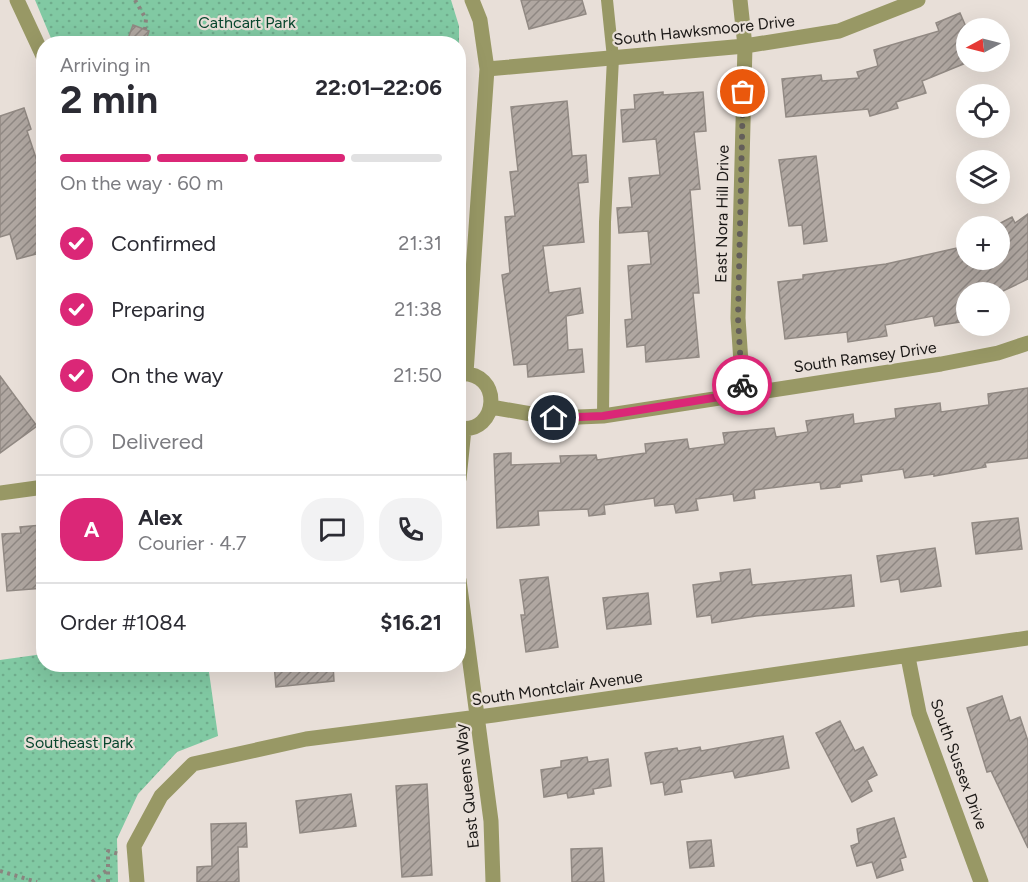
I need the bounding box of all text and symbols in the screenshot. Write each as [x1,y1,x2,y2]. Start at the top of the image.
street label: South Hawksmoore Drive [612,11,796,49]
park label: Cathcart Park [198,13,296,32]
north arrow [956,18,1010,72]
map controls [956,18,1010,336]
text: Arriving in [60,53,150,77]
pin [717,66,768,117]
text: 22:01–22:06 [315,74,442,101]
icon: bag [726,75,759,108]
text: 2 min [60,76,158,123]
button: locate [956,84,1010,138]
street label: East Nora Hill Drive [711,145,733,283]
button: layers [956,150,1010,204]
text: On the way · 60 m [60,171,223,195]
button: + [956,216,1010,270]
icon: check [60,227,93,260]
text: Confirmed [111,230,216,257]
text: 21:31 [398,231,442,255]
button: − [956,282,1010,336]
icon: check [60,293,93,326]
text: Preparing [111,296,205,323]
text: 21:38 [394,297,442,321]
street label: South Ramsey Drive [792,338,938,376]
courier [712,355,772,415]
icon: check [60,359,93,392]
text: On the way [111,362,223,389]
text: 21:50 [393,363,442,387]
icon: bike [726,369,759,402]
pin [528,392,579,443]
icon: home [537,401,570,434]
text: Delivered [111,428,204,455]
button: chat [301,498,364,561]
button: phone [379,498,442,561]
text: Alex [138,504,183,531]
text: A [84,516,99,543]
text: Courier · 4.7 [138,531,247,555]
text: Order #1084 [60,609,186,636]
text: $16.21 [380,609,442,636]
street label: South Montclair Avenue [470,667,644,709]
street label: South Sussex Drive [927,696,992,832]
street label: East Queens Way [451,722,483,849]
park label: Southeast Park [25,733,133,752]

